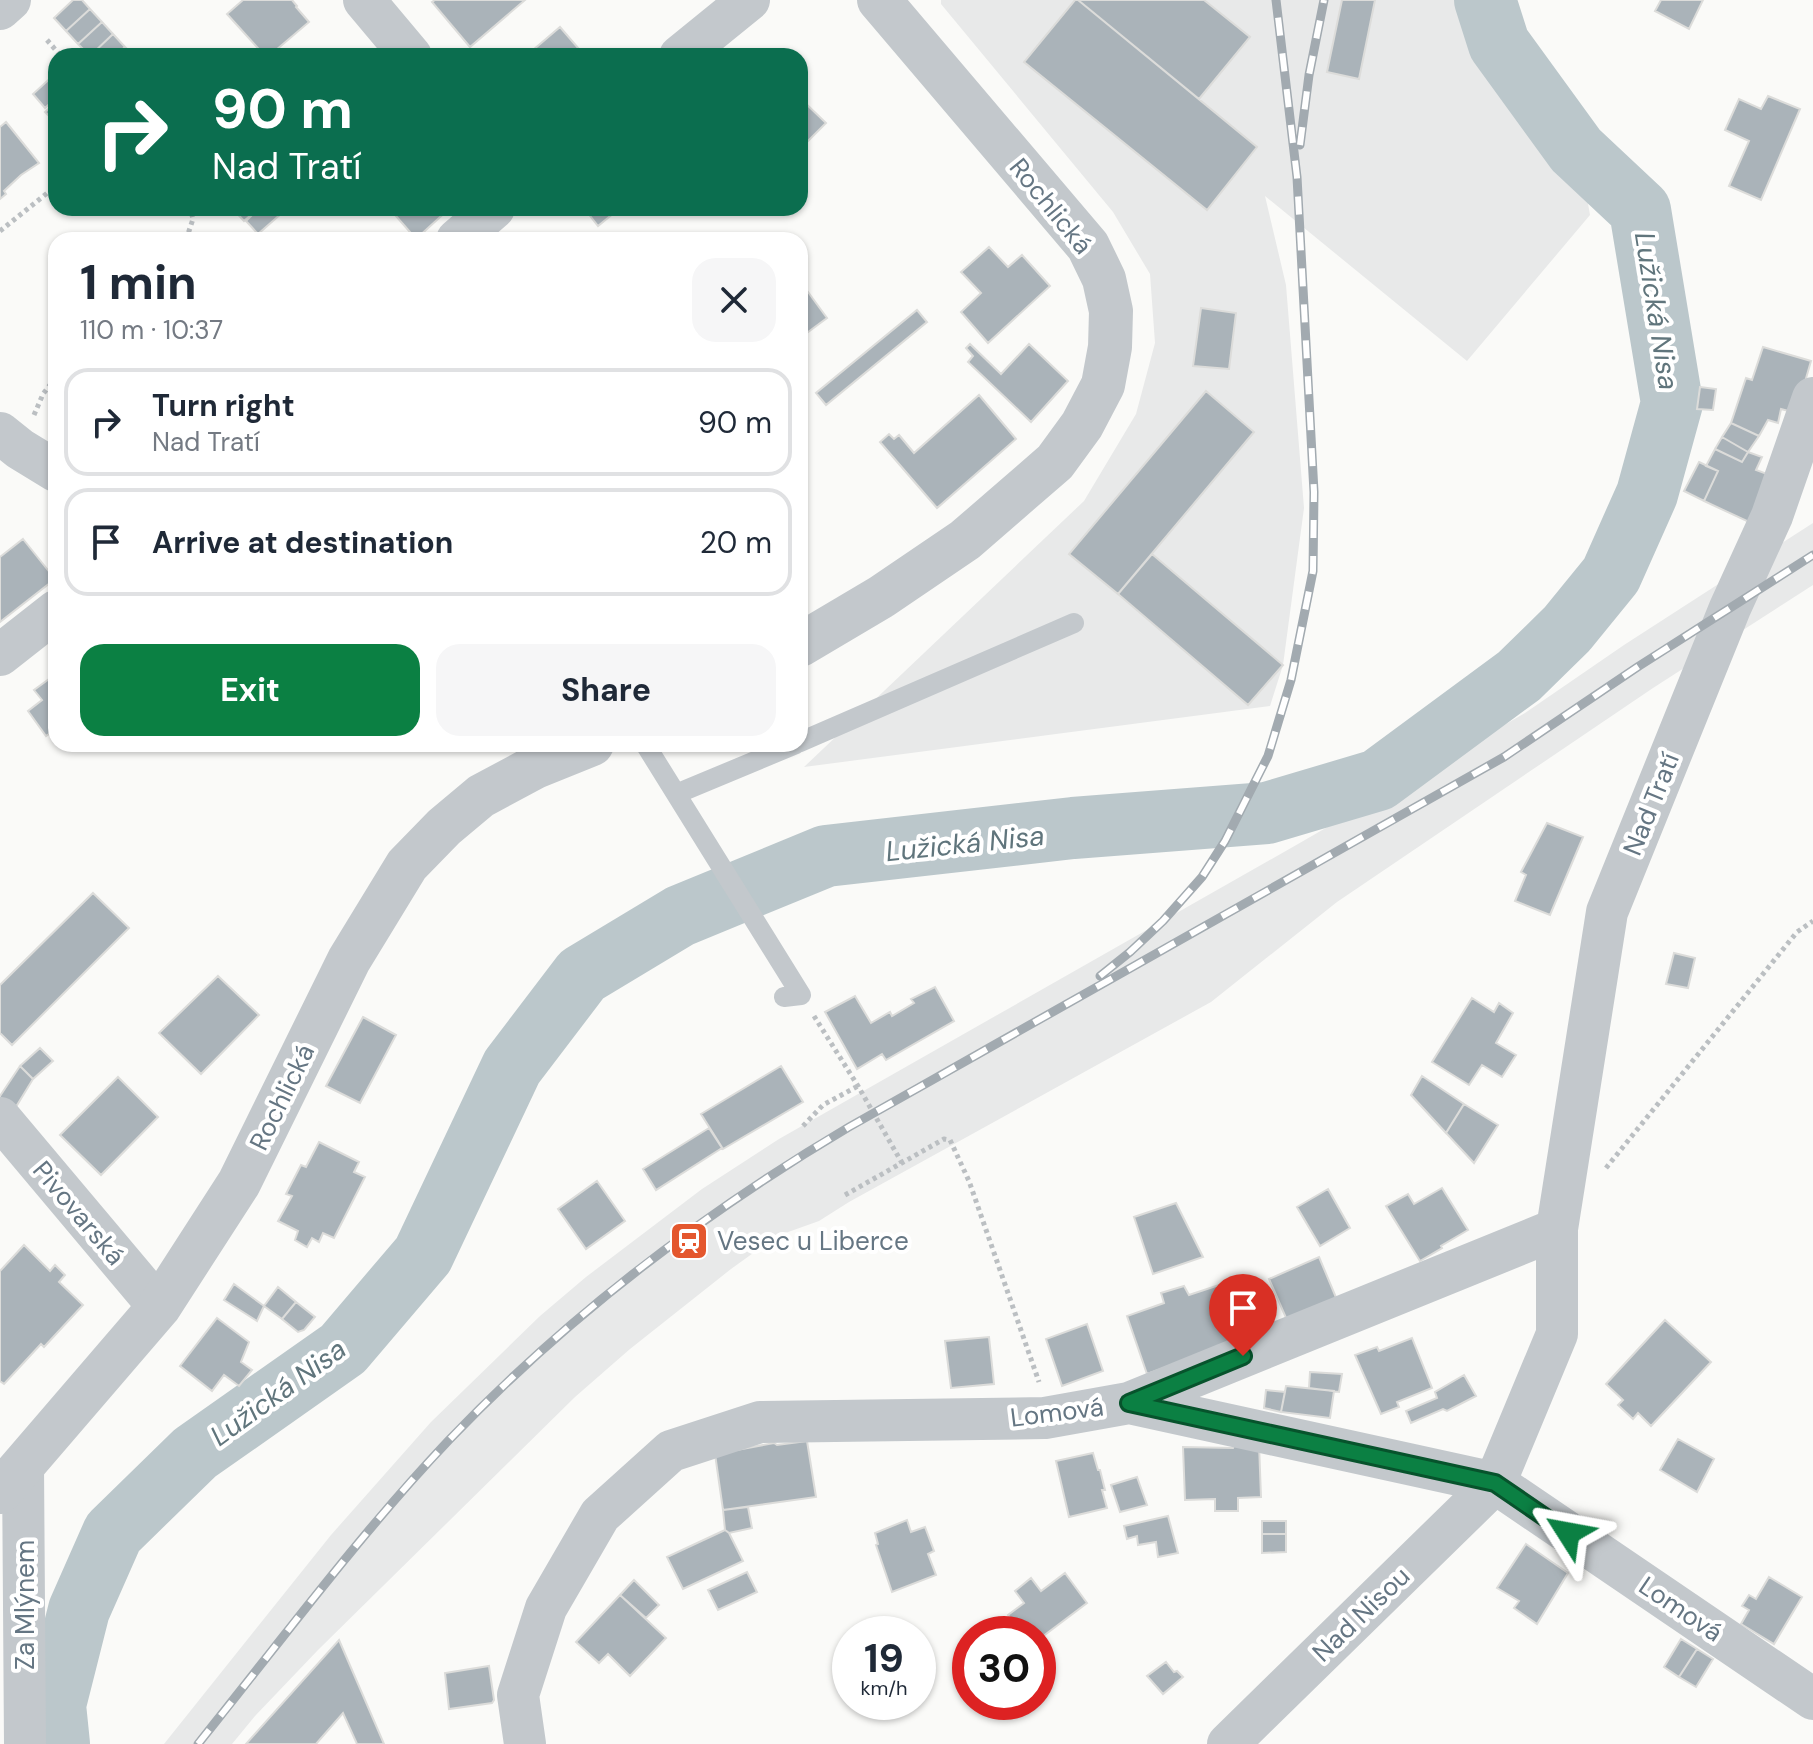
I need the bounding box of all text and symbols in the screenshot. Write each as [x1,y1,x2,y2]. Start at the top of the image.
text: 90 m [212,72,353,145]
icon: right [80,80,184,184]
text: Nad Tratí [212,143,361,190]
street label: Rochlická [1002,151,1100,261]
water label: Lužická Nisa [1626,229,1687,393]
text: 1 min [80,251,197,314]
button: close [692,258,776,342]
text: 110 m · 10:37 [80,313,223,347]
text: Turn right [152,386,295,425]
icon: right [84,400,128,444]
text: 90 m [698,403,772,442]
text: Nad Tratí [152,425,260,459]
icon: arrive [84,520,128,564]
text: Arrive at destination [152,523,453,562]
text: 20 m [700,523,772,562]
button: Exit [80,644,420,736]
button: Share [436,644,776,736]
street label: Nad Tratí [1615,747,1687,860]
water label: Lužická Nisa [884,817,1046,870]
street label: Rochlická [242,1038,322,1156]
street label: Pivovarská [25,1154,133,1272]
station icon: Vesec u Liberce [668,1220,710,1262]
place label: Vesec u Liberce [717,1224,909,1258]
pin [1209,1274,1277,1356]
icon: arrive [1221,1286,1265,1330]
water label: Lužická Nisa [203,1331,354,1454]
street label: Lomová [1008,1389,1106,1435]
position arrow [1526,1491,1610,1575]
street label: Za Mlýnem [8,1540,42,1670]
street label: Nad Nisou [1305,1559,1417,1669]
street label: Lomová [1633,1569,1729,1649]
speed limit sign: 30 [952,1616,1056,1720]
text: 19 [864,1632,904,1684]
text: km/h [860,1675,908,1701]

